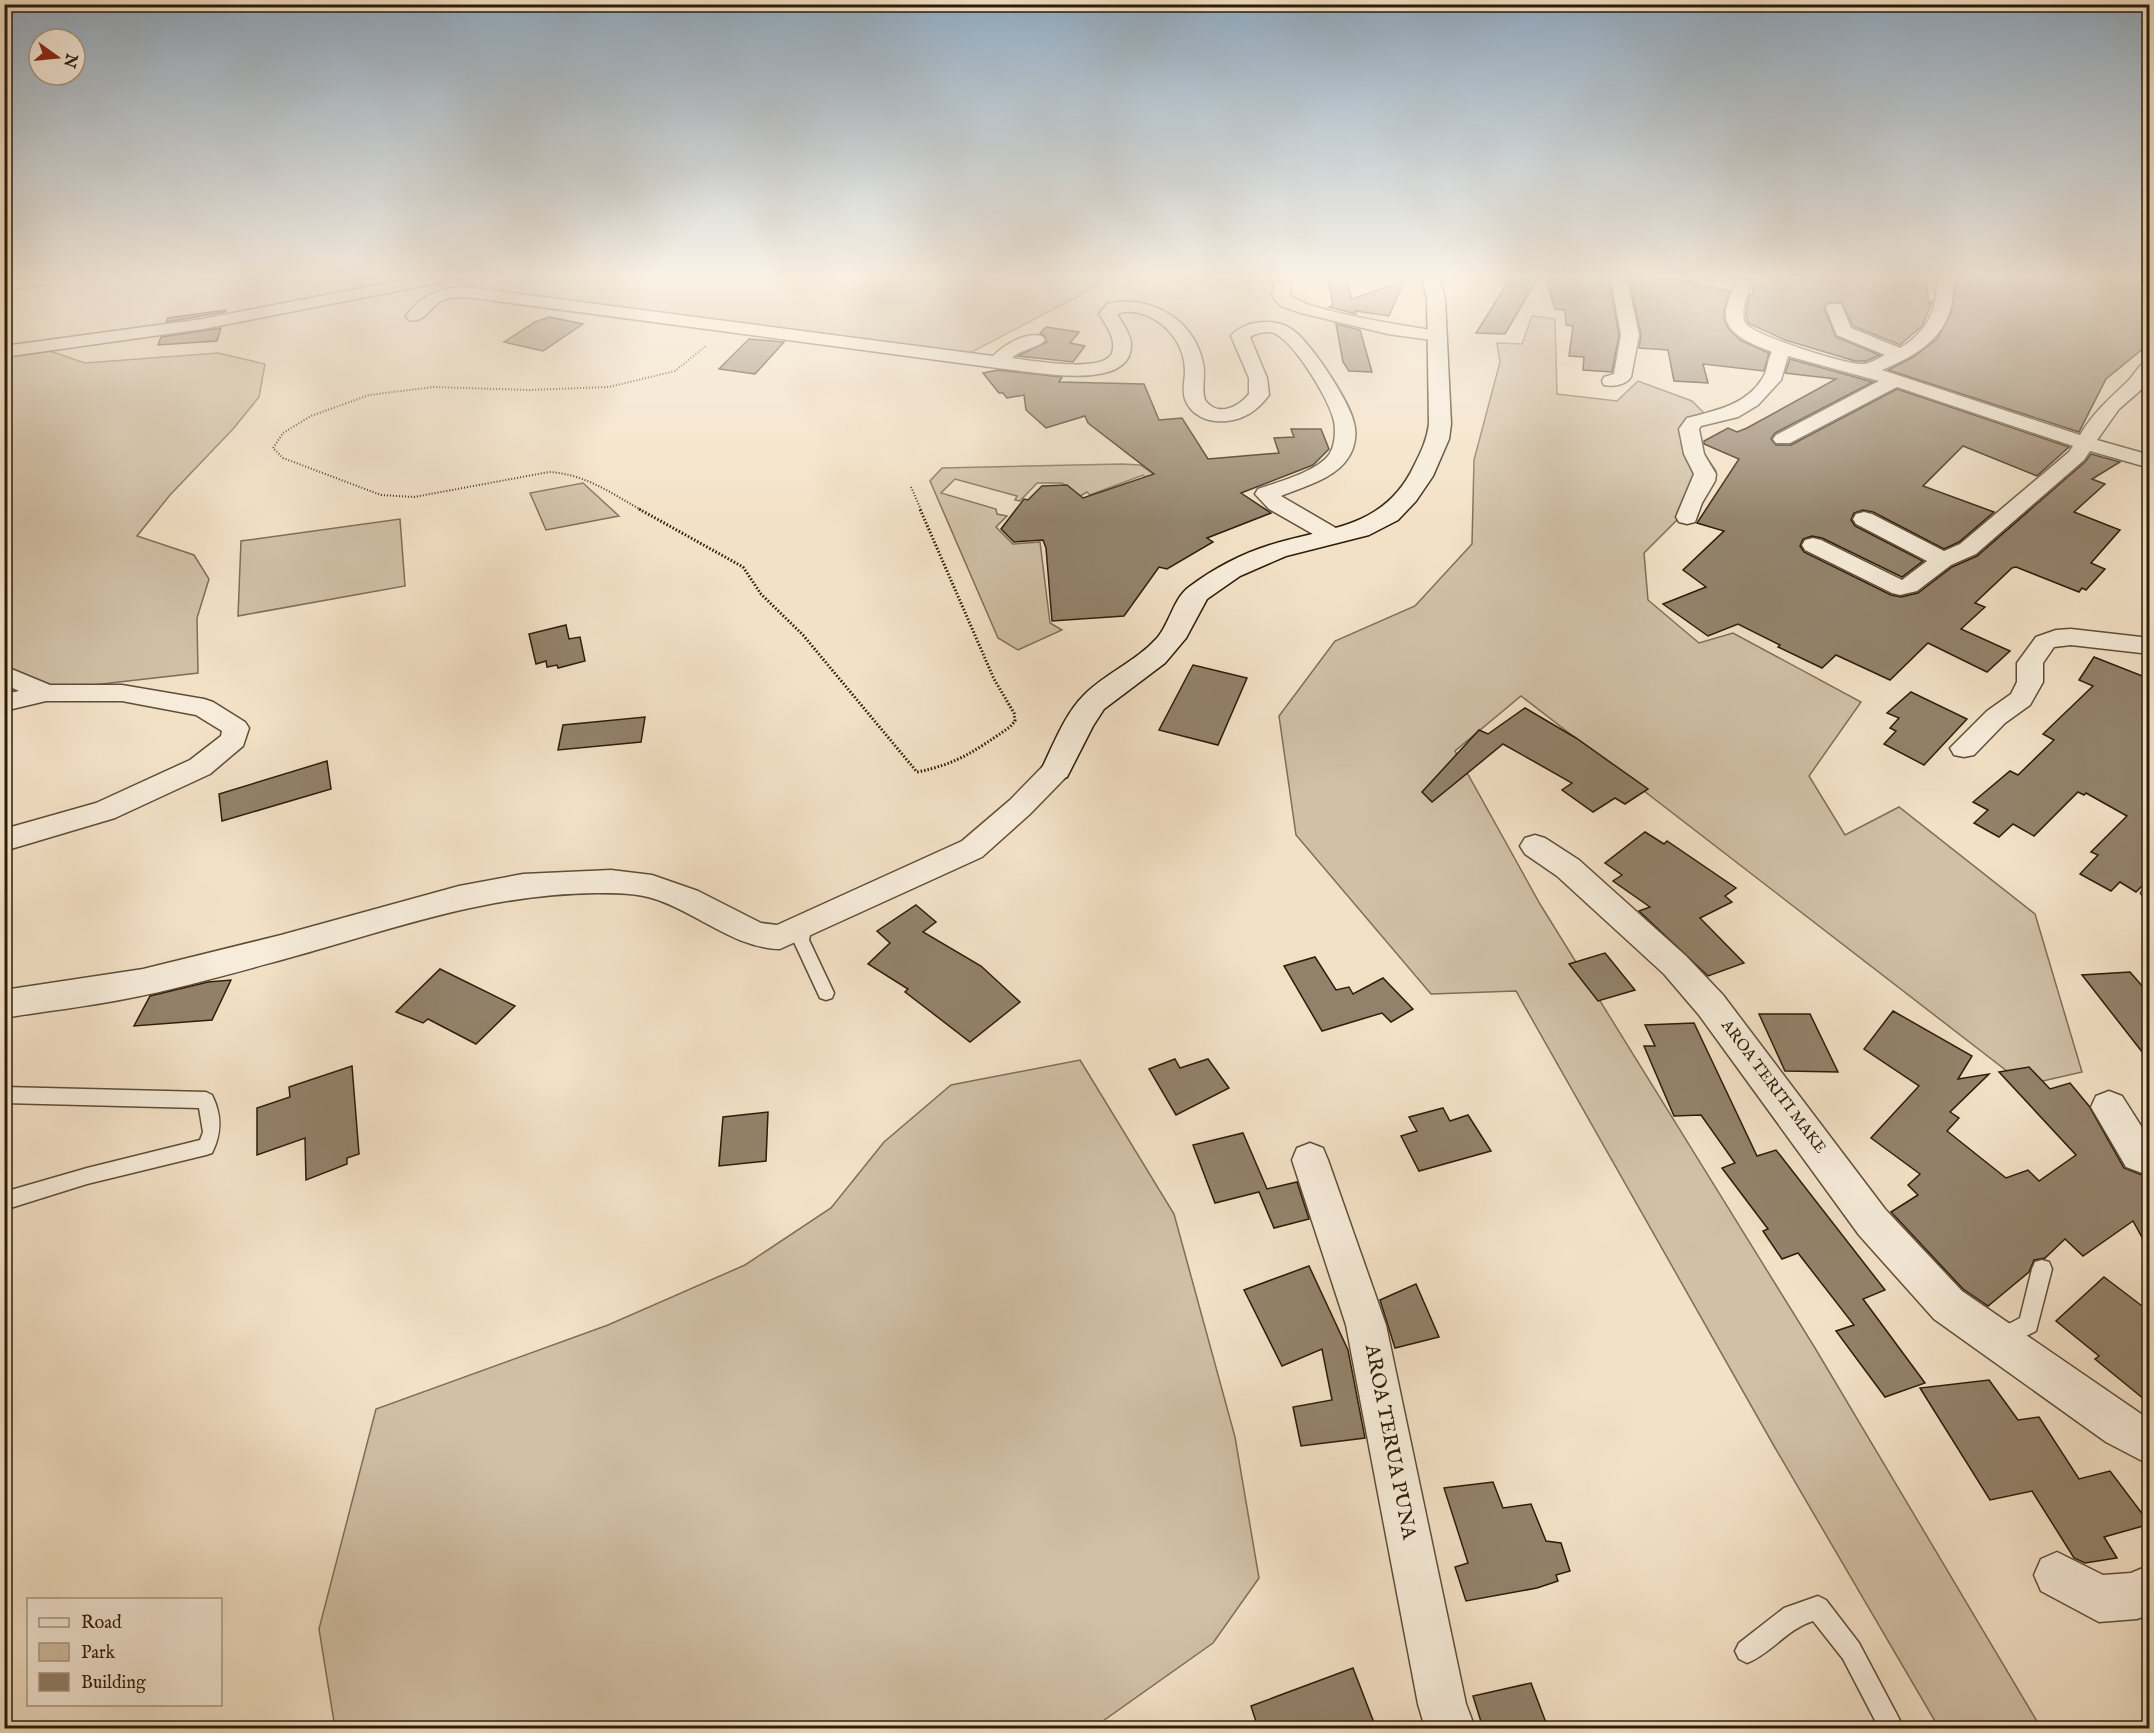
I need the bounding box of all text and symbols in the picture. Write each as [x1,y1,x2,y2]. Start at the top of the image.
north arrow [27,27,87,87]
text: N [58,50,81,70]
street label: AROA TERITI MAKE [1716,1015,1830,1158]
street label: AROA TERUA PUNA [1359,1341,1421,1542]
legend [27,1598,222,1706]
text: Road [81,1612,122,1635]
text: Park [81,1642,116,1665]
text: Building [81,1672,146,1695]

